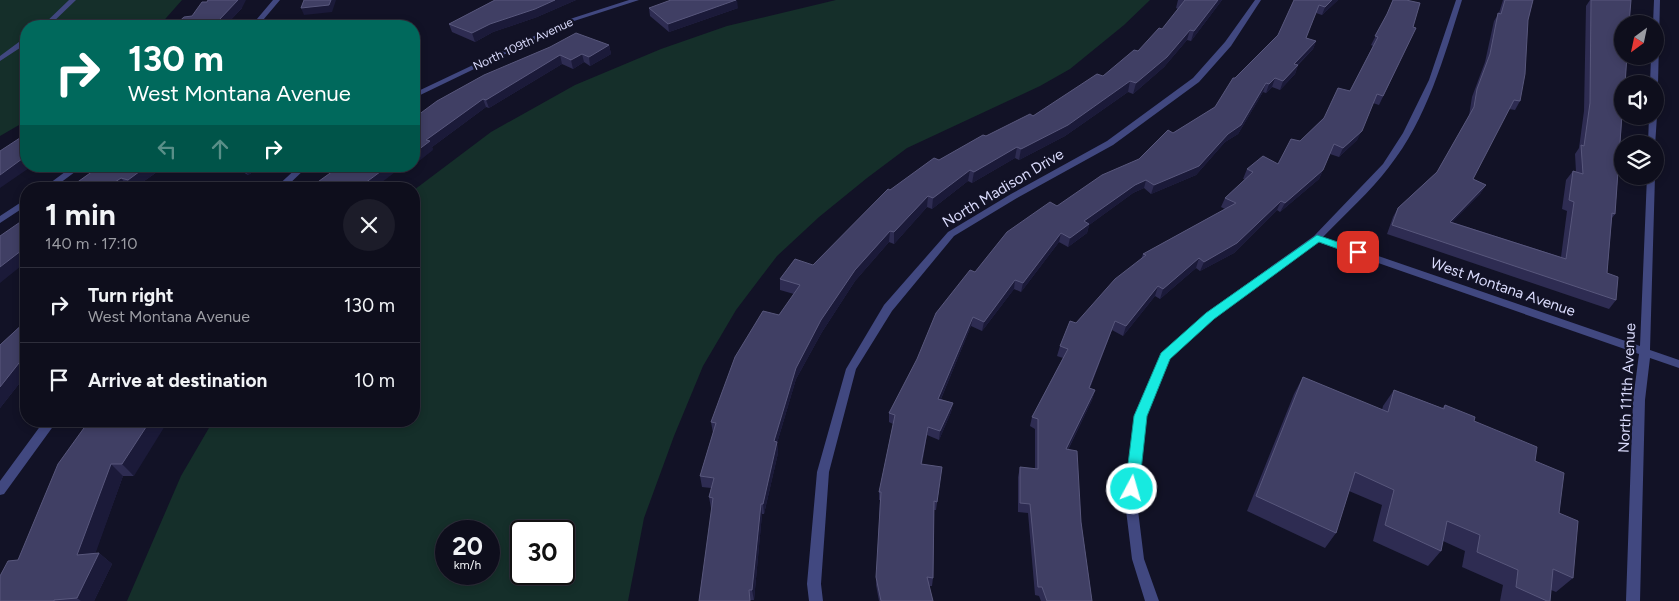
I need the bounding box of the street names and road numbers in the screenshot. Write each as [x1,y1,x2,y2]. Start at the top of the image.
street label: North 109th Avenue [471,14,576,73]
street label: North Madison Drive [939,145,1067,231]
street label: West Montana Avenue [1428,254,1578,320]
street label: North 111th Avenue [1615,323,1639,453]

